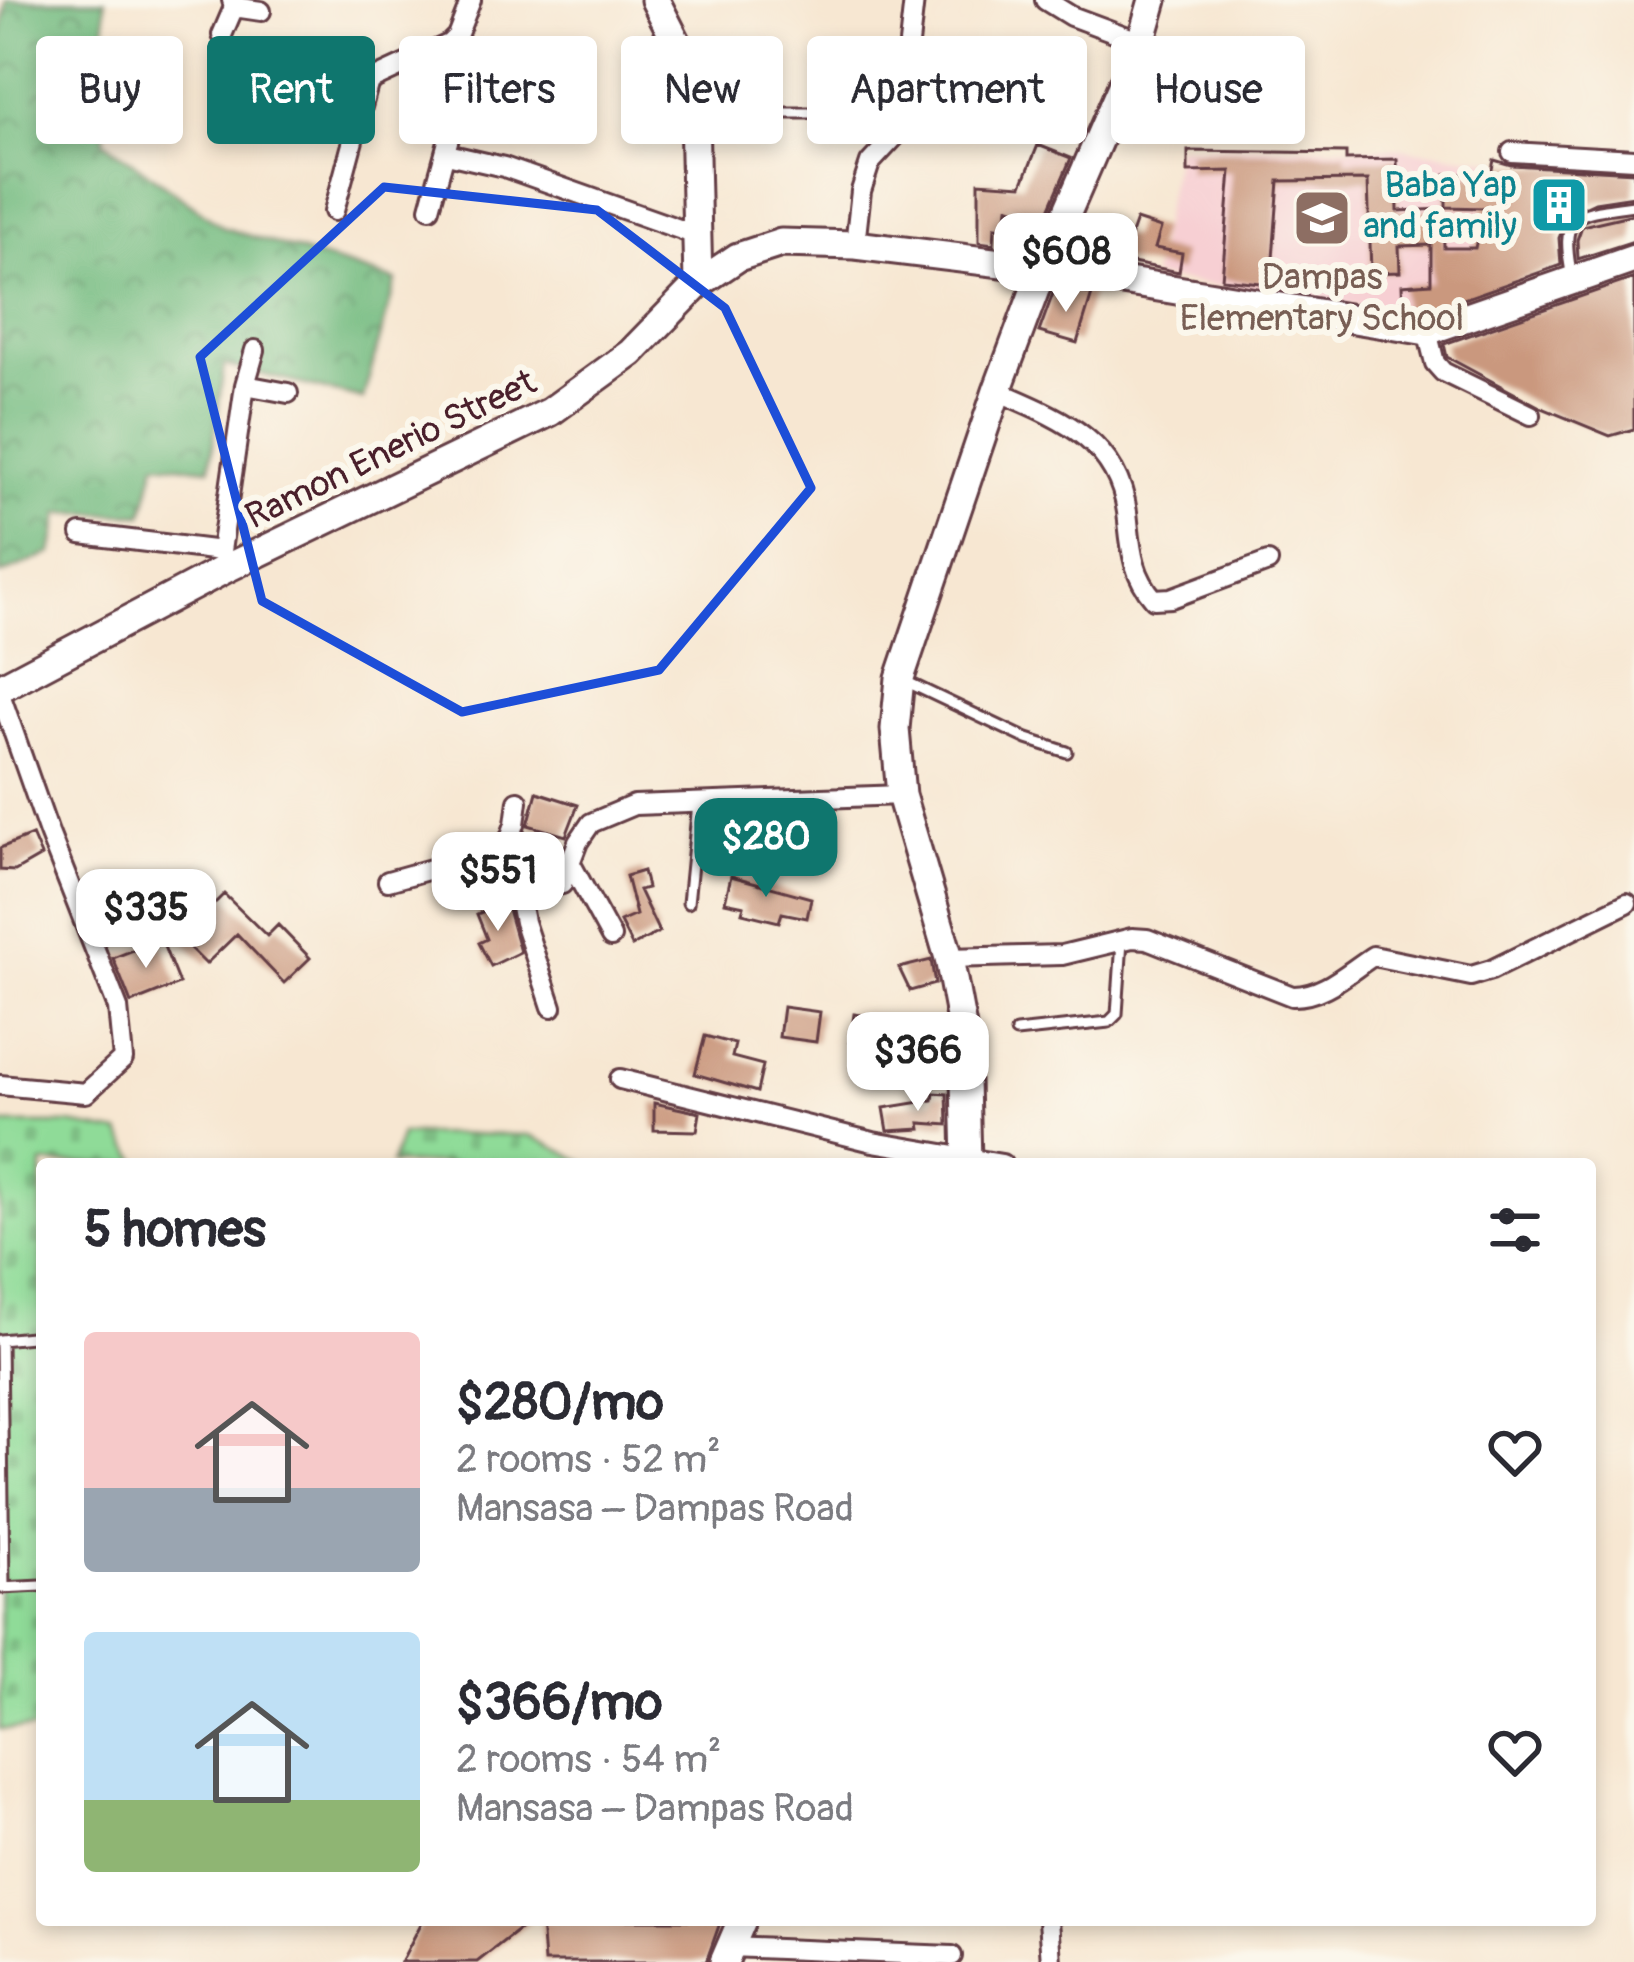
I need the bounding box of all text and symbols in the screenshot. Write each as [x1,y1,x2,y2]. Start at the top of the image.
chip: Buy [36,36,183,144]
chip: Rent [207,36,375,144]
chip: Filters [399,36,597,144]
chip: New [621,36,783,144]
chip: Apartment [807,36,1087,144]
chip: House [1111,36,1305,144]
place label: Baba Yap and family [1363,163,1517,249]
building icon: Baba Yap and family [1528,174,1590,236]
school or university icon: Dampas Elementary School [1291,187,1353,249]
pin: $608 [995,213,1137,315]
text: $608 [1021,227,1111,276]
place label: Dampas Elementary School [1180,255,1464,341]
street label: Ramon Enerio Street [238,359,544,539]
pin: $280 [695,798,837,900]
text: $280 [721,812,811,861]
pin: $551 [427,832,569,934]
text: $551 [459,846,537,895]
pin: $335 [75,869,217,971]
text: $335 [103,883,189,932]
pin: $366 [847,1012,989,1114]
text: $366 [874,1026,962,1075]
icon: filters [1482,1197,1548,1263]
text: 5 homes [84,1198,266,1262]
text: $280/mo [456,1371,664,1435]
icon: home [180,1380,324,1524]
icon: heart [1482,1419,1548,1485]
text: 2 rooms · 52 m² [456,1435,721,1484]
text: Mansasa – Dampas Road [456,1484,854,1533]
text: $366/mo [456,1671,662,1735]
icon: home [180,1680,324,1824]
icon: heart [1482,1719,1548,1785]
text: 2 rooms · 54 m² [456,1735,721,1784]
text: Mansasa – Dampas Road [456,1784,854,1833]

